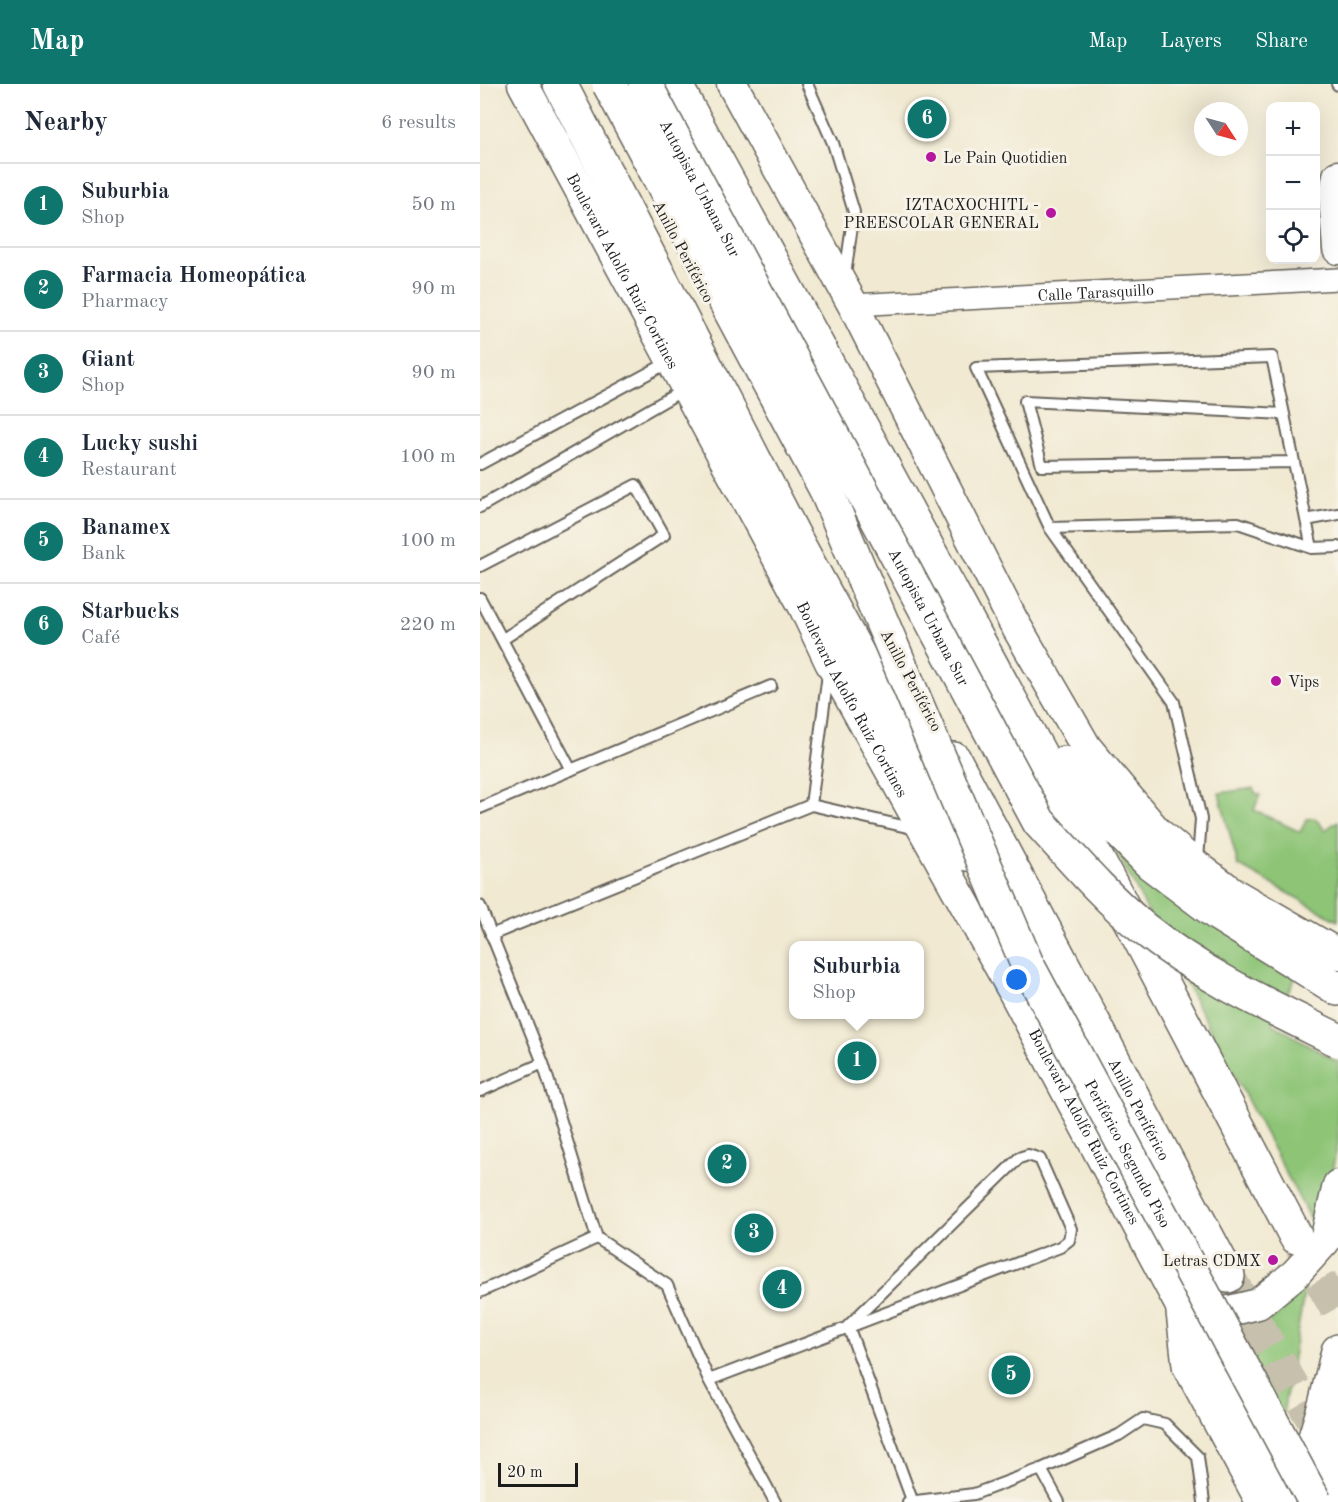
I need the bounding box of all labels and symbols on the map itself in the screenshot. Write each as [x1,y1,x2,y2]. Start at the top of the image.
pin: 6 [908,96,946,141]
north arrow [1194,102,1248,156]
street label: Autopista Urbana Sur [656,118,742,261]
marker: Le Pain Quotidien [924,150,938,164]
place label: Le Pain Quotidien [943,151,1068,167]
street label: Boulevard Adolfo Ruiz Cortines [563,171,680,372]
street label: Anillo Periférico [649,198,716,306]
place label: IZTACXOCHITL - PREESCOLAR GENERAL [844,198,1039,232]
marker: IZTACXOCHITL - PREESCOLAR GENERAL [1044,206,1058,220]
street label: Calle Tarasquillo [1037,283,1154,305]
street label: Autopista Urbana Sur [885,546,971,689]
street label: Boulevard Adolfo Ruiz Cortines [793,600,910,801]
street label: Anillo Periférico [877,627,944,735]
marker: Vips [1269,674,1283,688]
place label: Vips [1288,675,1319,691]
your location [1002,965,1031,994]
street label: Boulevard Adolfo Ruiz Cortines [1025,1026,1142,1227]
pin: 1 [838,1038,877,1084]
street label: Anillo Periférico [1104,1056,1171,1164]
street label: Periférico Segundo Piso [1081,1078,1173,1231]
pin: 2 [708,1142,746,1186]
pin: 3 [734,1210,774,1256]
marker: Letras CDMX [1266,1253,1280,1267]
place label: Letras CDMX [1163,1254,1261,1270]
pin: 4 [762,1266,802,1312]
pin: 5 [992,1352,1030,1398]
scale bar [498,1460,578,1488]

